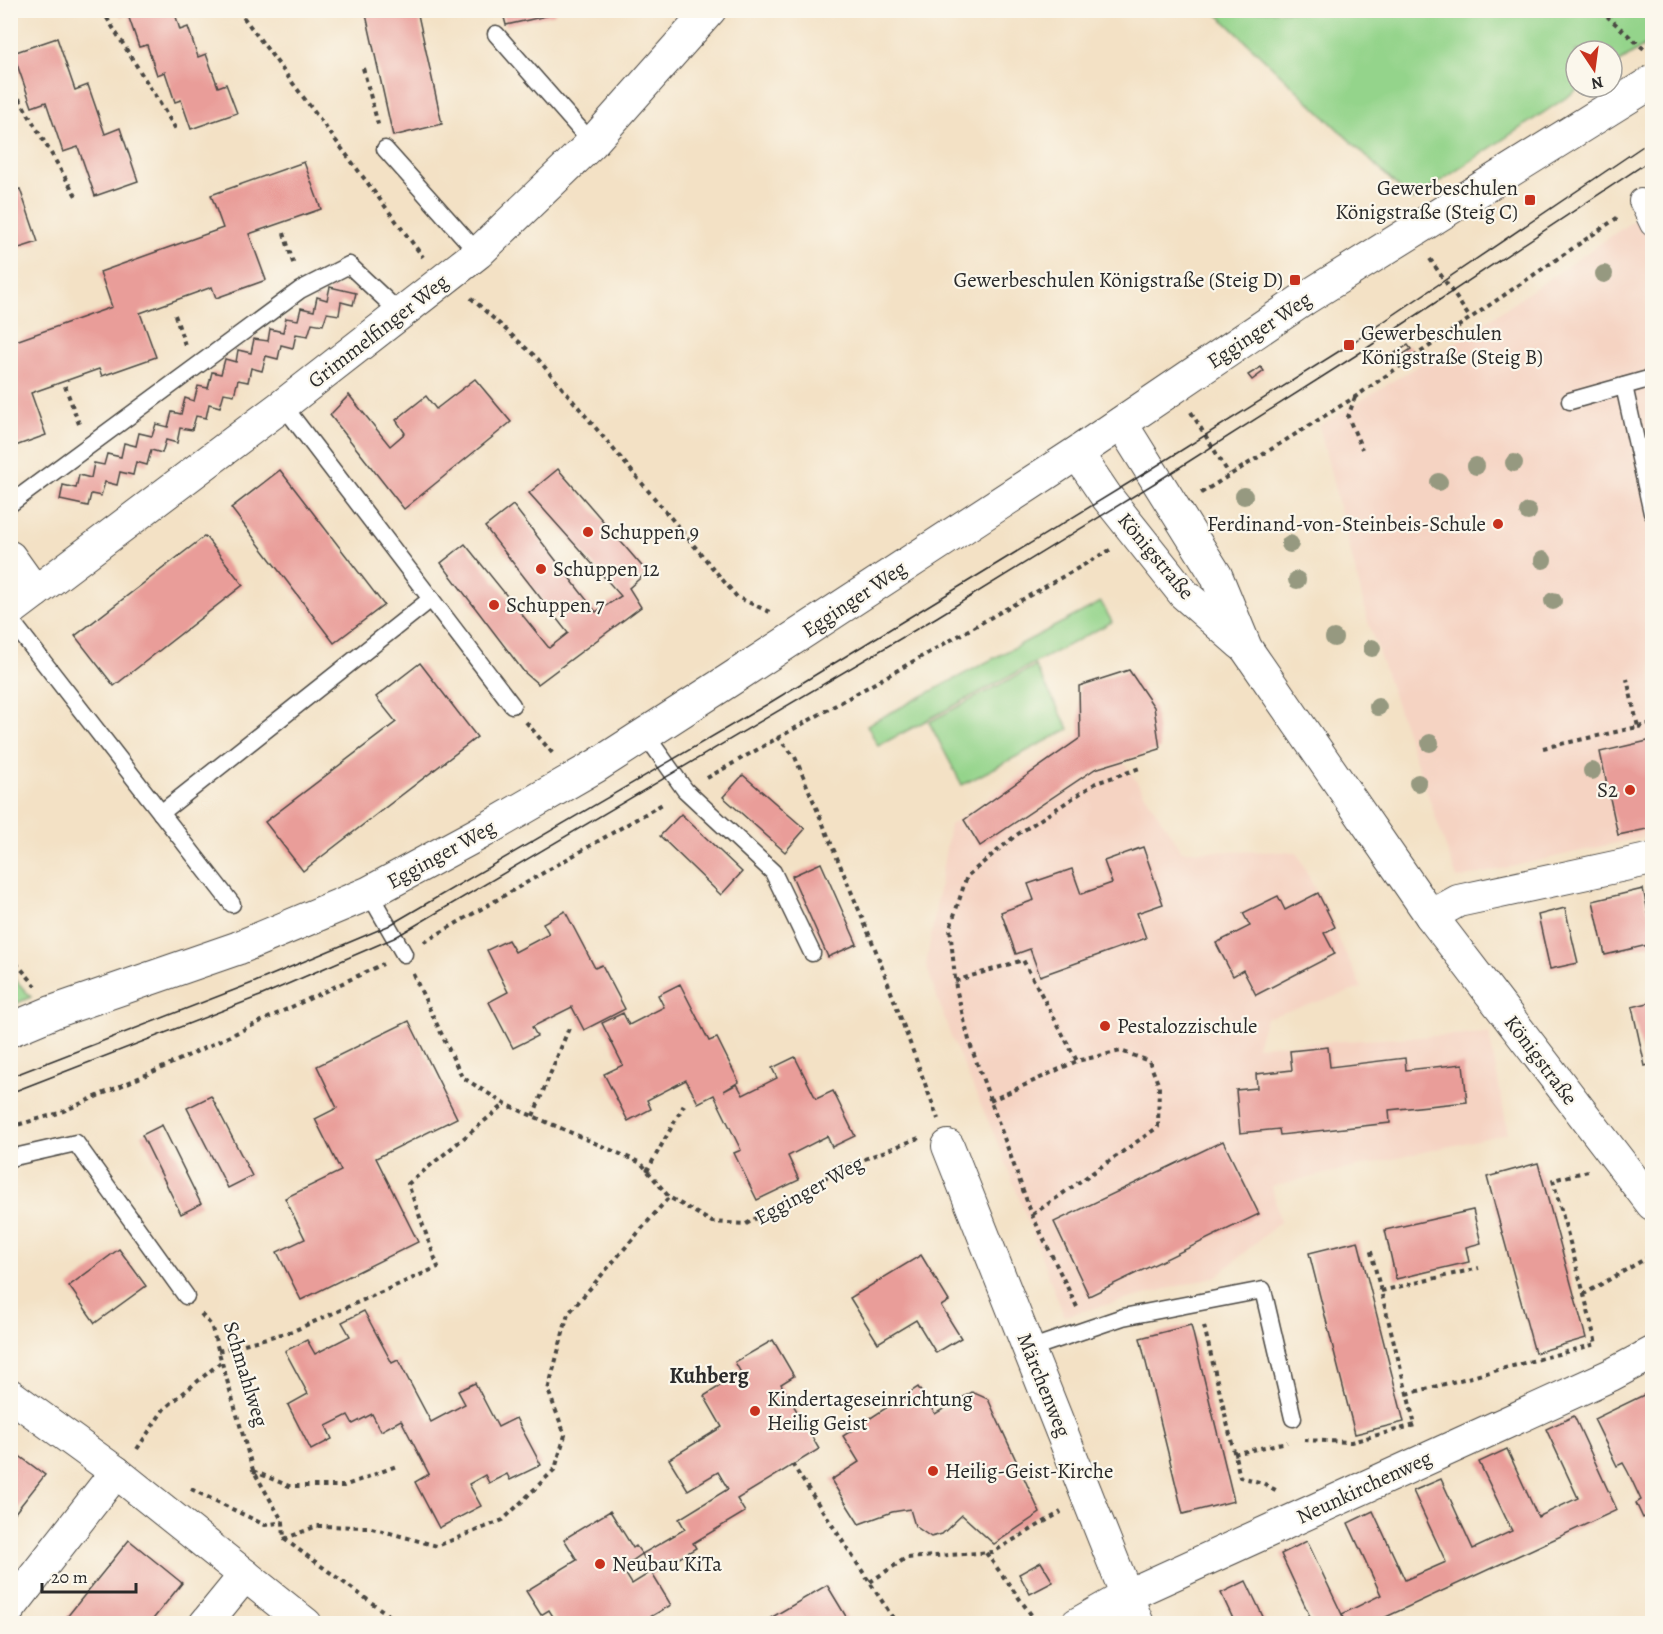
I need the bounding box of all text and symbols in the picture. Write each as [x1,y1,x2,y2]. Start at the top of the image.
north arrow [1564,39,1624,99]
text: N [1589,71,1605,95]
place label: Gewerbeschulen Königstraße (Steig C) [1335,174,1518,226]
marker: Gewerbeschulen Königstraße (Steig C) [1523,193,1537,207]
place label: Gewerbeschulen Königstraße (Steig D) [954,266,1283,294]
street label: Grimmelfinger Weg [302,267,454,395]
marker: Gewerbeschulen Königstraße (Steig D) [1288,273,1302,287]
street label: Egginger Weg [1201,285,1317,375]
place label: Gewerbeschulen Königstraße (Steig B) [1361,319,1543,371]
marker: Gewerbeschulen Königstraße (Steig B) [1342,338,1356,352]
street label: Königstraße [1111,506,1201,606]
place label: Ferdinand-von-Steinbeis-Schule [1207,510,1486,538]
marker: Ferdinand-von-Steinbeis-Schule [1491,517,1505,531]
place label: Schuppen 9 [600,518,699,546]
marker: Schuppen 9 [581,525,595,539]
street label: Egginger Weg [796,554,912,644]
place label: Schuppen 12 [553,555,660,583]
marker: Schuppen 12 [534,562,548,576]
place label: Schuppen 7 [506,591,604,619]
marker: Schuppen 7 [487,598,501,612]
place label: S2 [1597,776,1618,804]
marker: S2 [1623,783,1637,797]
street label: Egginger Weg [382,812,501,895]
street label: Königstraße [1498,1009,1584,1111]
place label: Pestalozzischule [1117,1012,1257,1040]
marker: Pestalozzischule [1098,1019,1112,1033]
street label: Egginger Weg [750,1148,869,1231]
street label: Schmahlweg [217,1318,275,1430]
street label: Märchenweg [1010,1329,1078,1442]
district label: Kuhberg [669,1361,750,1391]
place label: Kindertageseinrichtung Heilig Geist [767,1385,973,1437]
marker: Kindertageseinrichtung Heilig Geist [748,1404,762,1418]
street label: Neunkirchenweg [1292,1443,1436,1531]
place label: Heilig-Geist-Kirche [945,1457,1113,1485]
marker: Heilig-Geist-Kirche [926,1464,940,1478]
place label: Neubau KiTa [612,1550,722,1578]
scale bar [42,1556,136,1594]
marker: Neubau KiTa [593,1557,607,1571]
text: 20 m [51,1565,88,1589]

